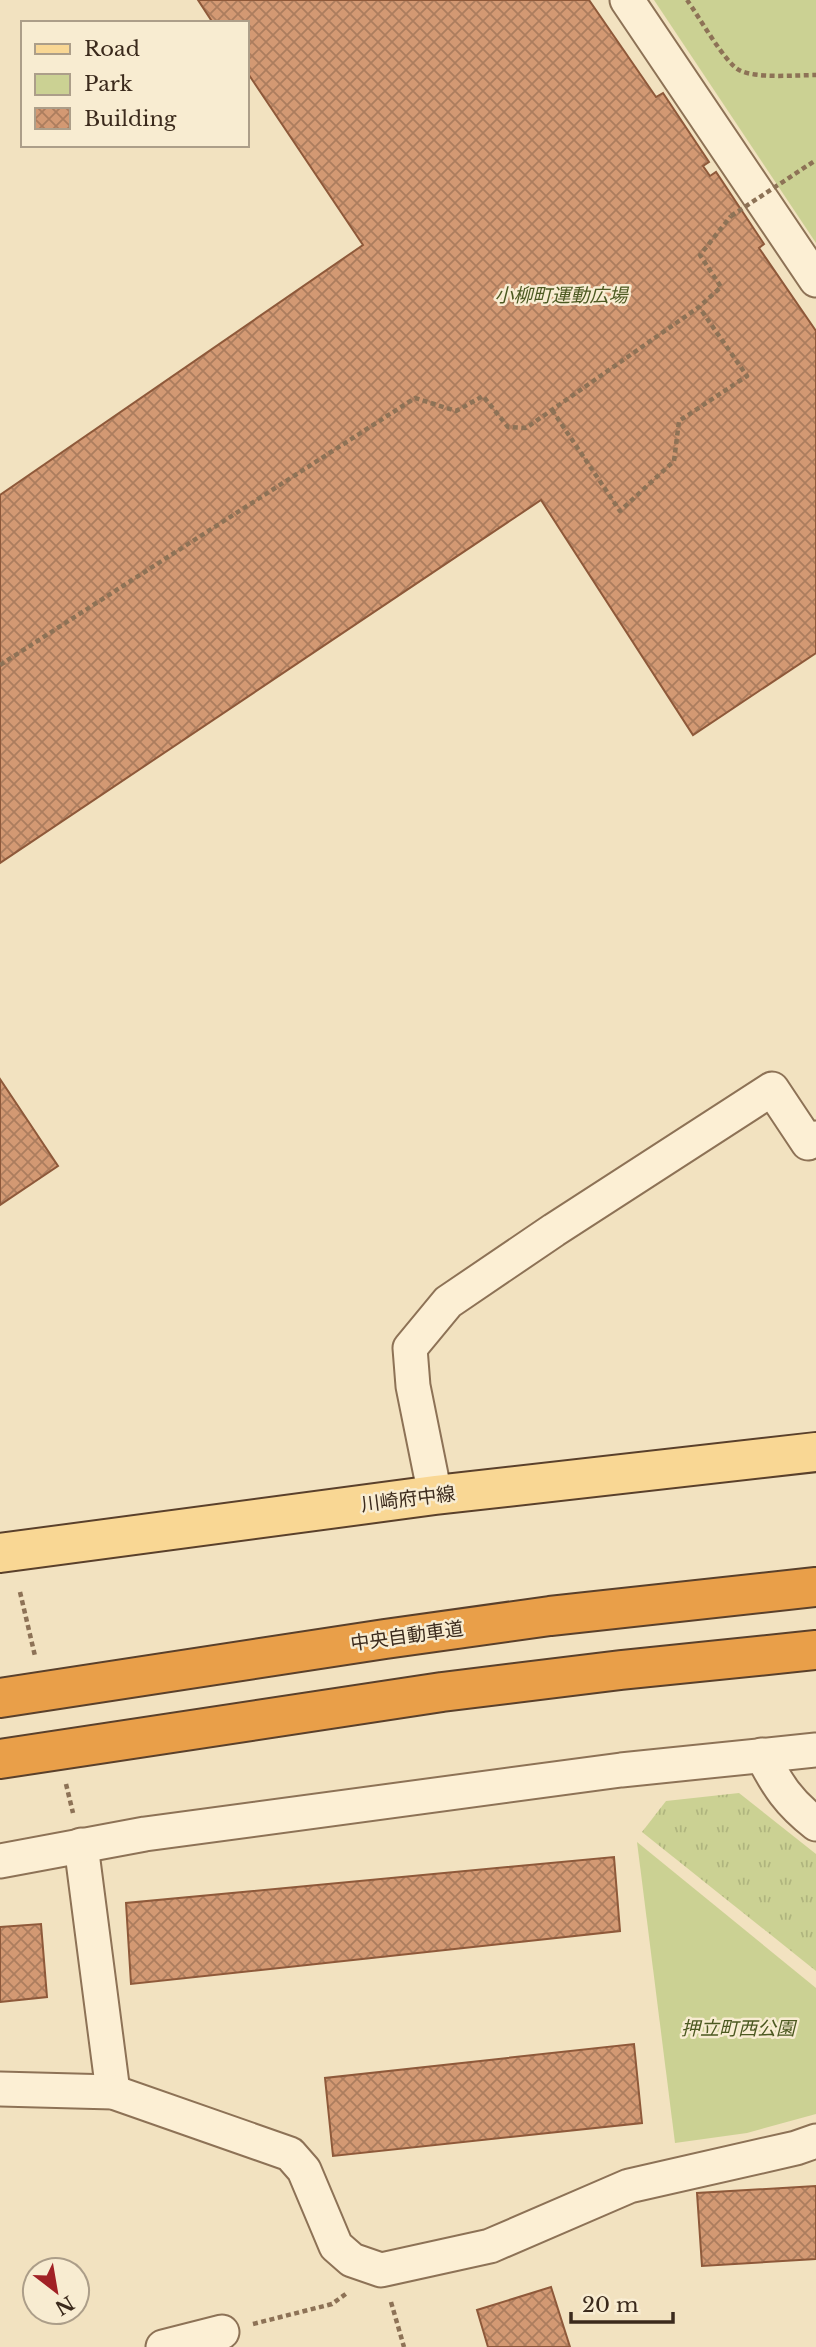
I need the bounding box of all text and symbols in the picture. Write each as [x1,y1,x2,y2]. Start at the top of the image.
legend [21,21,248,147]
text: Road [84,36,140,62]
text: Park [84,71,133,97]
text: Building [84,106,177,132]
park label: 小柳町運動広場 [494,284,629,307]
street label: 川崎府中線 [359,1482,457,1516]
street label: 中央自動車道 [349,1617,465,1655]
park label: 押立町西公園 [681,2017,798,2040]
north arrow [21,2256,91,2326]
scale bar [571,2280,672,2324]
text: N [51,2291,78,2320]
text: 20 m [582,2292,639,2318]

